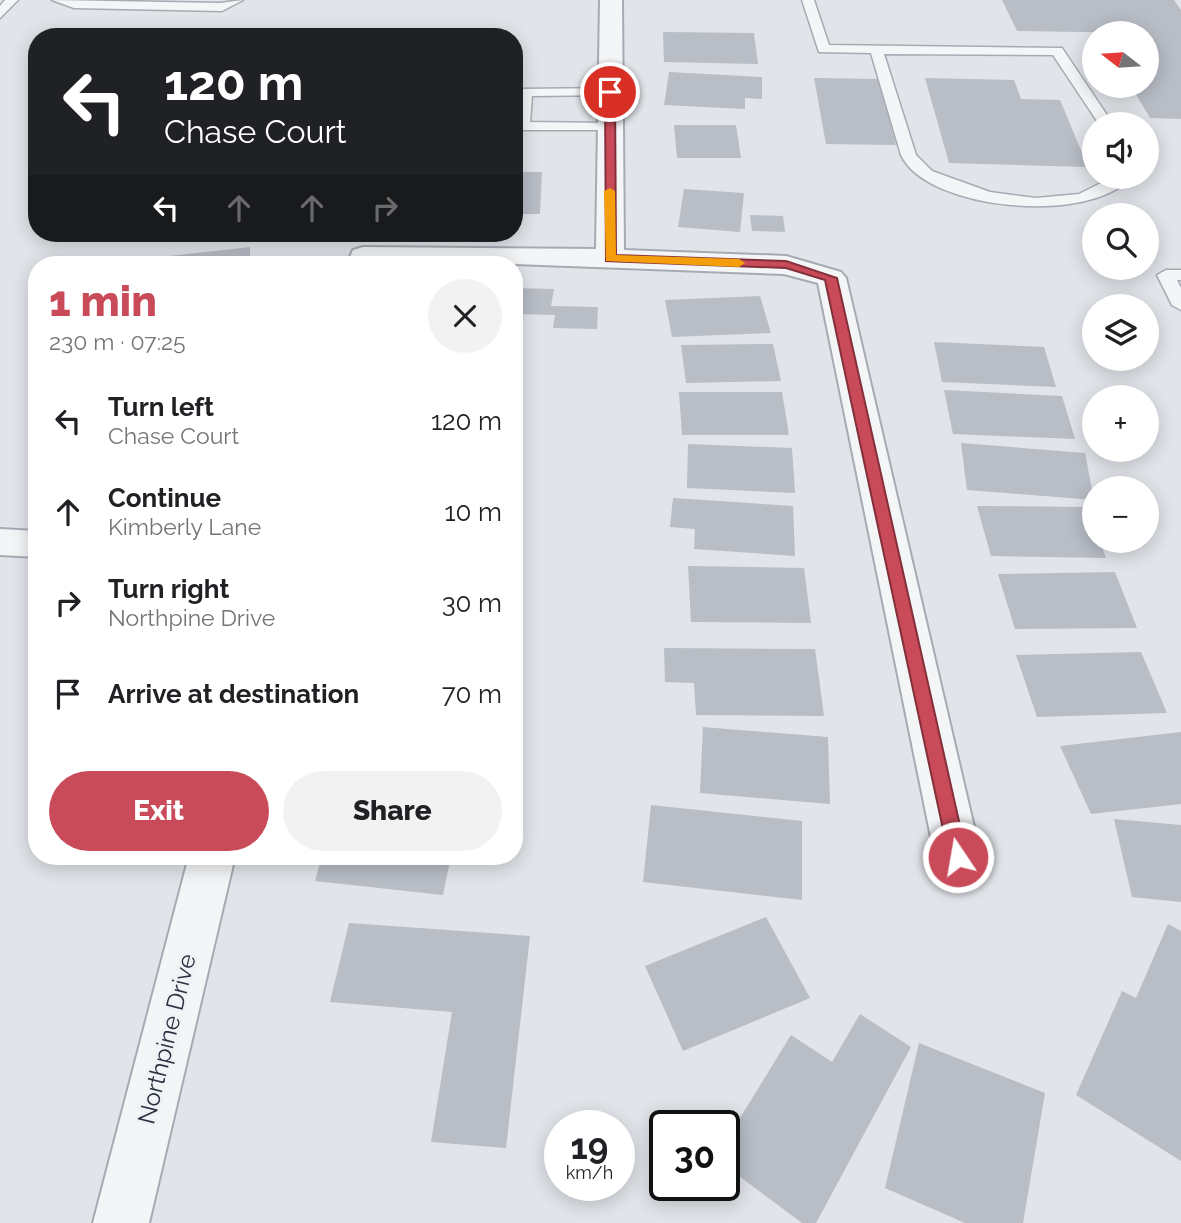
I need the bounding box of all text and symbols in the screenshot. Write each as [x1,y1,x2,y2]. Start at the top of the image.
north arrow [1082,21,1158,98]
map controls [1082,21,1159,553]
text: 120 m [164,54,303,111]
icon: left [49,56,140,147]
pin [580,62,640,122]
icon: arrive [591,73,629,111]
button: sound [1082,112,1159,189]
text: Chase Court [164,113,346,150]
icon: left [147,189,185,227]
icon: ahead [220,189,258,227]
icon: ahead [293,189,331,227]
icon: right [366,189,404,227]
button: search [1082,203,1159,280]
text: 1 min [49,277,157,326]
button: close [428,279,502,353]
button: layers [1082,294,1159,371]
text: 230 m · 07:25 [49,328,185,355]
button: + [1082,385,1159,462]
text: Turn left [108,392,214,422]
icon: left [49,402,87,440]
text: 120 m [431,406,502,436]
text: Chase Court [108,422,239,449]
button: − [1082,476,1159,553]
text: Continue [108,483,221,513]
icon: ahead [49,493,87,531]
text: 10 m [444,497,502,527]
text: Kimberly Lane [108,513,261,540]
text: Turn right [108,574,229,604]
icon: right [49,584,87,622]
text: 30 m [442,588,502,618]
text: Northpine Drive [108,604,275,631]
icon: arrive [49,675,87,713]
text: Arrive at destination [108,679,359,709]
text: 70 m [442,679,502,709]
button: Exit [49,771,269,851]
button: Share [283,771,502,851]
position arrow [921,820,995,894]
street label: Northpine Drive [131,951,202,1127]
speed limit sign: 30 [649,1110,740,1201]
text: 19 [571,1126,608,1167]
text: km/h [566,1162,613,1183]

